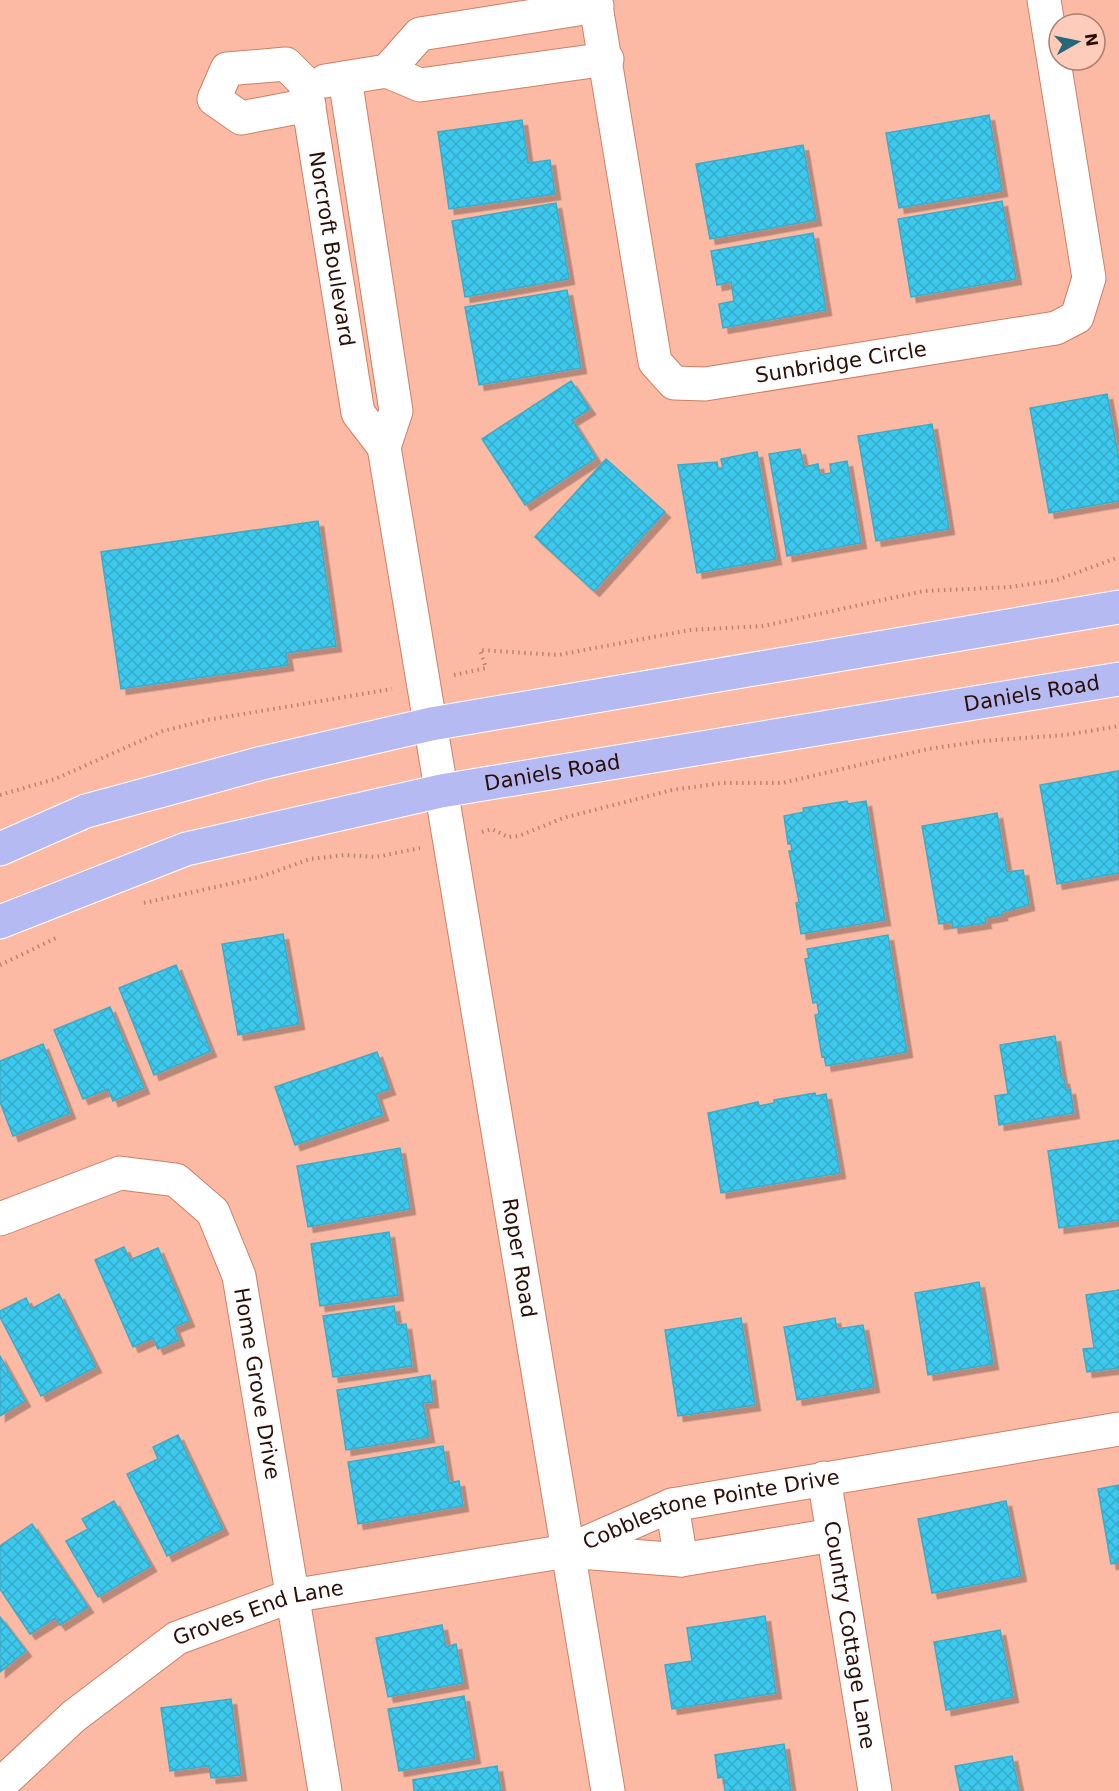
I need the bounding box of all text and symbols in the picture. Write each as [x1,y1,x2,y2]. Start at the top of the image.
north arrow [1047,12,1107,72]
text: N [1081,32,1102,48]
street label: Norcroft Boulevard [304,149,359,348]
street label: Sunbridge Circle [754,337,928,388]
street label: Daniels Road [962,670,1101,716]
street label: Daniels Road [482,750,622,796]
street label: Roper Road [497,1196,541,1320]
street label: Home Grove Drive [229,1286,285,1481]
street label: Cobblestone Pointe Drive [579,1465,841,1555]
street label: Country Cottage Lane [819,1519,880,1751]
street label: Groves End Lane [170,1576,345,1650]

